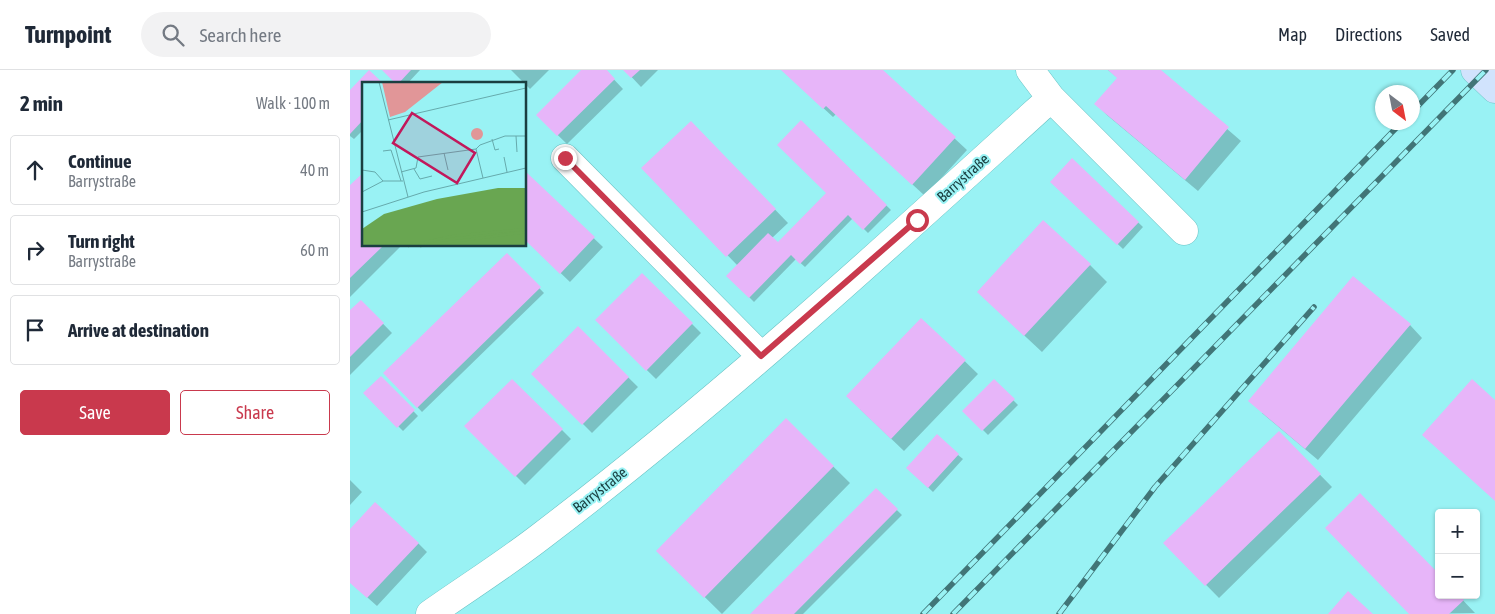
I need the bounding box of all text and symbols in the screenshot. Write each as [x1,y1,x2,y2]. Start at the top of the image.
search box [141,12,491,57]
text: Turnpoint [25,21,111,48]
icon: search [159,21,187,49]
text: Search here [199,24,281,46]
text: Map [1278,24,1307,45]
text: Directions [1335,24,1402,45]
text: Saved [1430,24,1470,45]
inset map [362,82,526,246]
north arrow [1375,85,1420,130]
text: 2 min [20,91,63,115]
text: Walk · 100 m [256,94,330,112]
route end [554,147,577,170]
text: Continue [68,150,132,172]
street label: Barrystraße [933,150,992,205]
icon: ahead [21,156,49,184]
text: 40 m [300,161,329,179]
text: Barrystraße [68,172,136,190]
route start [906,209,929,232]
text: Turn right [68,230,135,252]
icon: right [21,236,49,264]
text: 60 m [300,241,329,259]
text: Barrystraße [68,252,136,270]
icon: arrive [21,316,49,344]
text: Arrive at destination [68,319,209,341]
button: Save [20,390,170,435]
button: Share [180,390,330,435]
street label: Barrystraße [569,463,630,516]
map controls [1435,509,1480,599]
button: + [1435,509,1480,554]
button: − [1435,554,1480,599]

